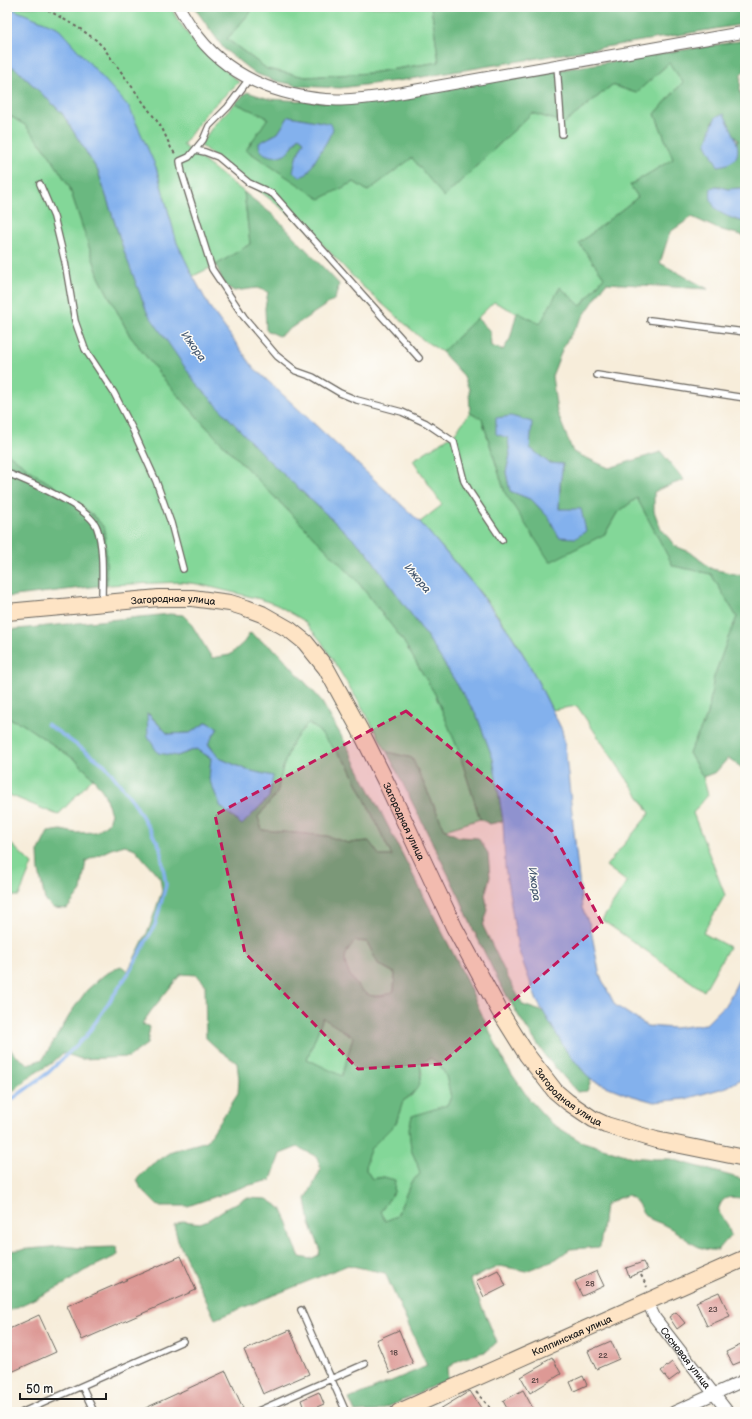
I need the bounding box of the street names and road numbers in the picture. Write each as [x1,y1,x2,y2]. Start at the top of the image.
street label: Загородная улица [131,593,216,608]
street label: Загородная улица [380,781,427,863]
street label: Загородная улица [532,1066,604,1129]
street label: Колпинская улица [530,1313,614,1359]
street label: Сосновая улица [657,1325,713,1392]

